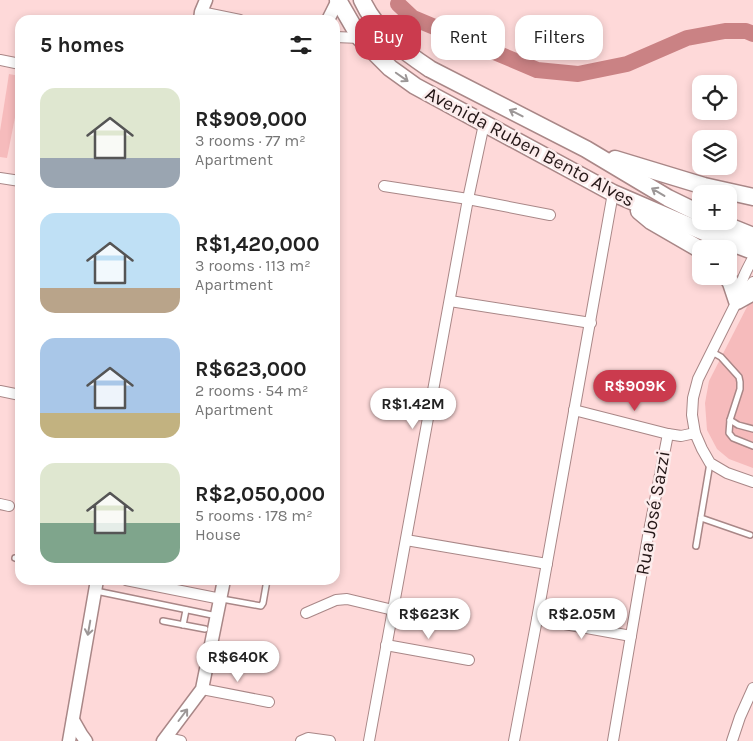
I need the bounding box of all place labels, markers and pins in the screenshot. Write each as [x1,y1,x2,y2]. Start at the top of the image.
pin: R$909K [594,370,676,412]
pin: R$1.42M [367,388,459,430]
pin: R$623K [388,598,470,640]
pin: R$2.05M [536,598,628,640]
pin: R$640K [197,640,279,683]

